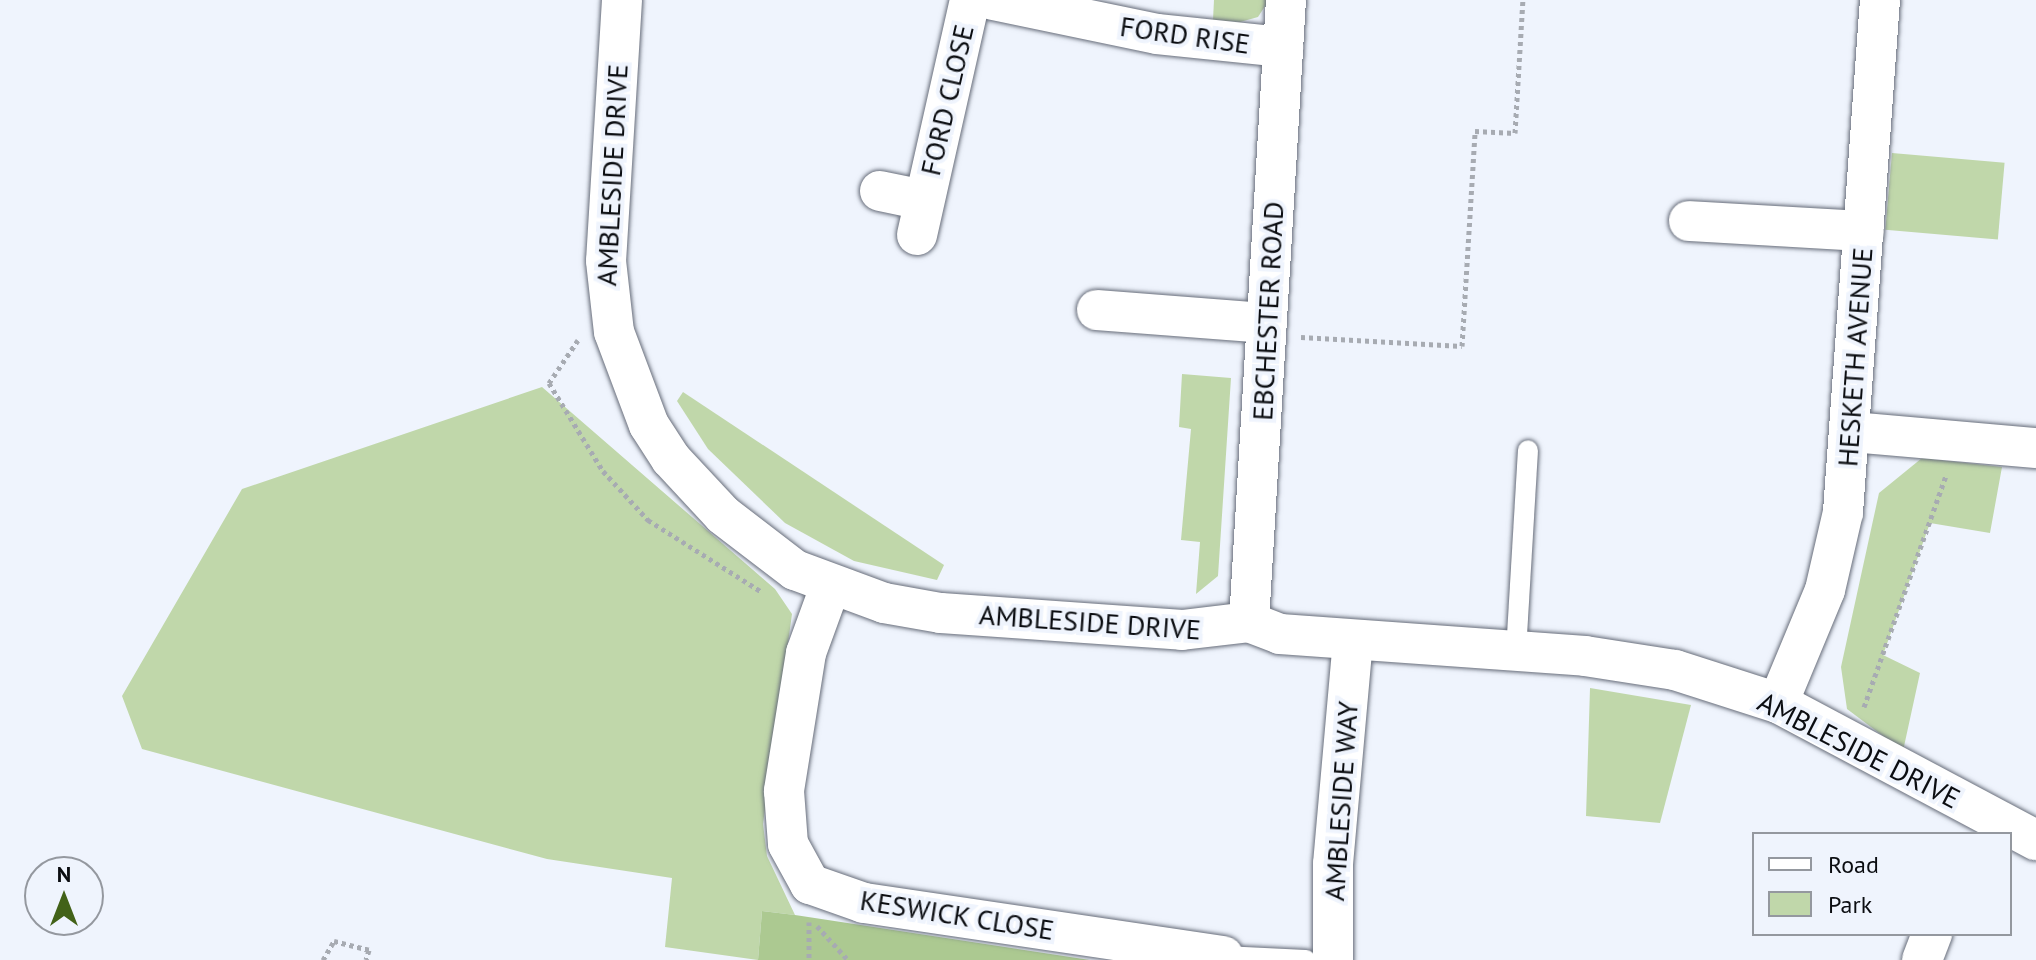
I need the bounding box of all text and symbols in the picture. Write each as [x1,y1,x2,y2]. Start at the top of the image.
street label: FORD RISE [1118,9,1252,61]
street label: FORD CLOSE [913,21,981,179]
street label: AMBLESIDE DRIVE [589,63,635,287]
street label: EBCHESTER ROAD [1245,201,1291,421]
street label: HESKETH AVENUE [1831,246,1879,468]
street label: AMBLESIDE DRIVE [978,597,1202,647]
street label: AMBLESIDE DRIVE [1752,685,1966,815]
street label: AMBLESIDE WAY [1317,700,1365,902]
legend [1752,832,2012,936]
text: Road [1828,849,1879,880]
north arrow [24,856,104,936]
text: N [57,860,71,888]
street label: KESWICK CLOSE [857,883,1057,947]
text: Park [1828,889,1872,920]

